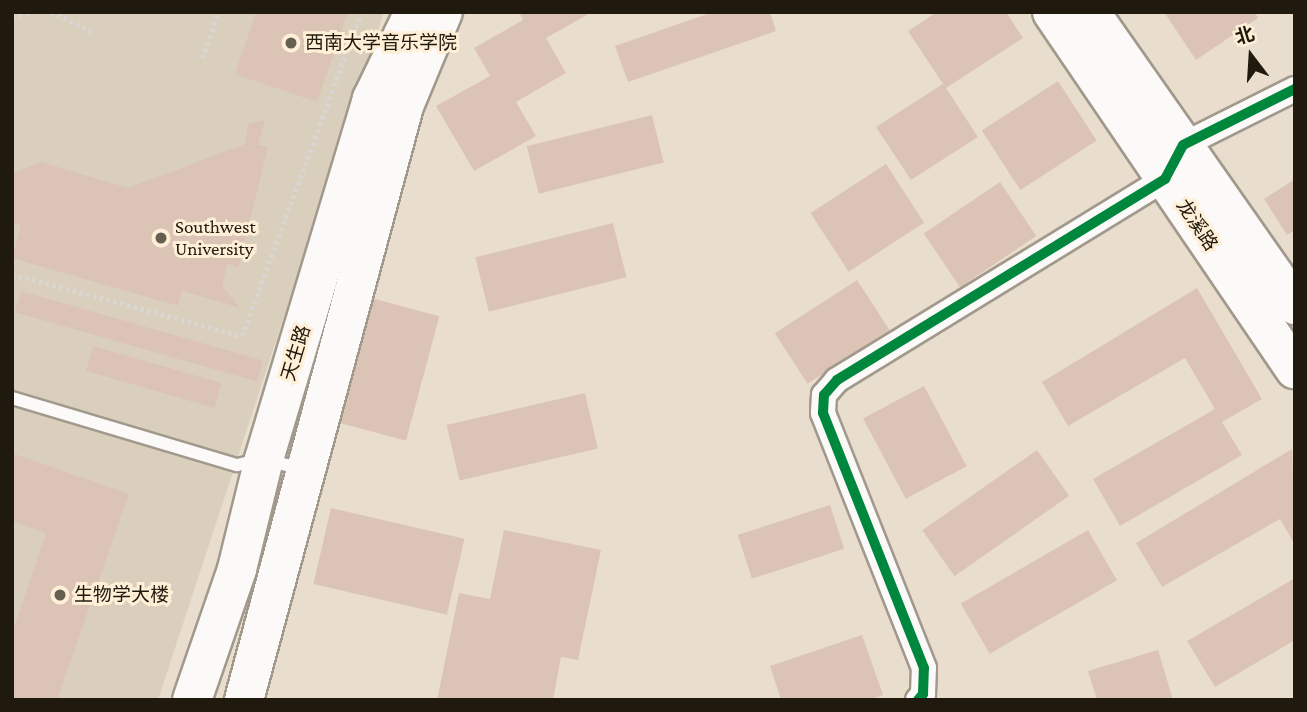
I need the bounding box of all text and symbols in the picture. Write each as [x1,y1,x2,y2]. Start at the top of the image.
north arrow [1216,21,1286,91]
text: 北 [1233,23,1257,48]
place label: 西南大学音乐学院 [305,32,457,54]
marker: 西南大学音乐学院 [283,35,299,51]
street label: 龙溪路 [1172,195,1222,255]
place label: Southwest University [175,216,256,260]
marker: Southwest University [153,230,169,246]
street label: 天生路 [277,322,315,384]
place label: 生物学大楼 [74,584,169,606]
marker: 生物学大楼 [52,587,68,603]

